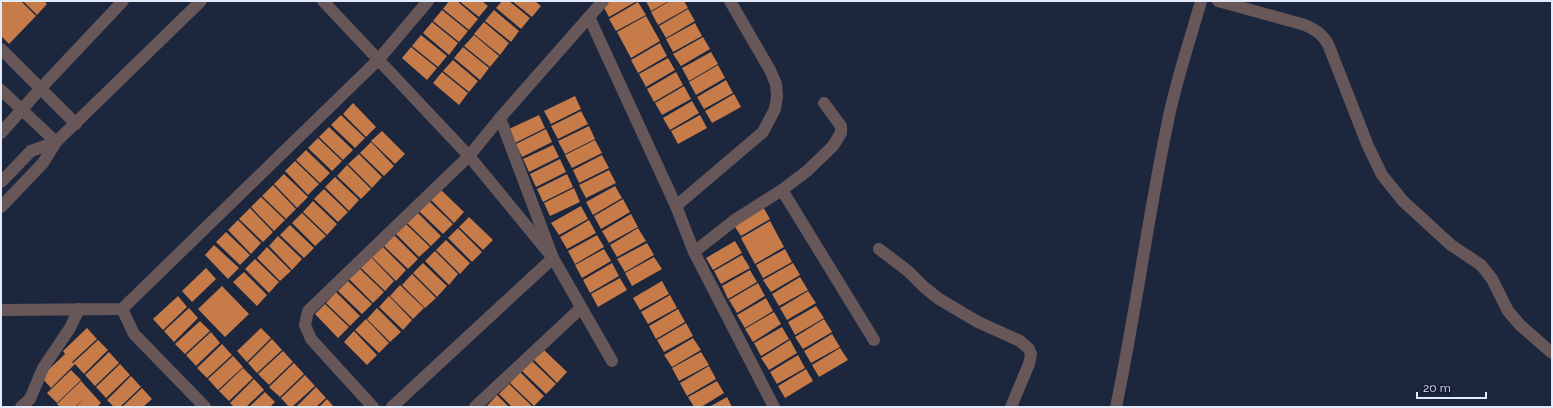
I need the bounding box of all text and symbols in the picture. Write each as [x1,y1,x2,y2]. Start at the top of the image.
scale bar [1417,374,1486,400]
text: 20 m [1423,381,1451,395]

